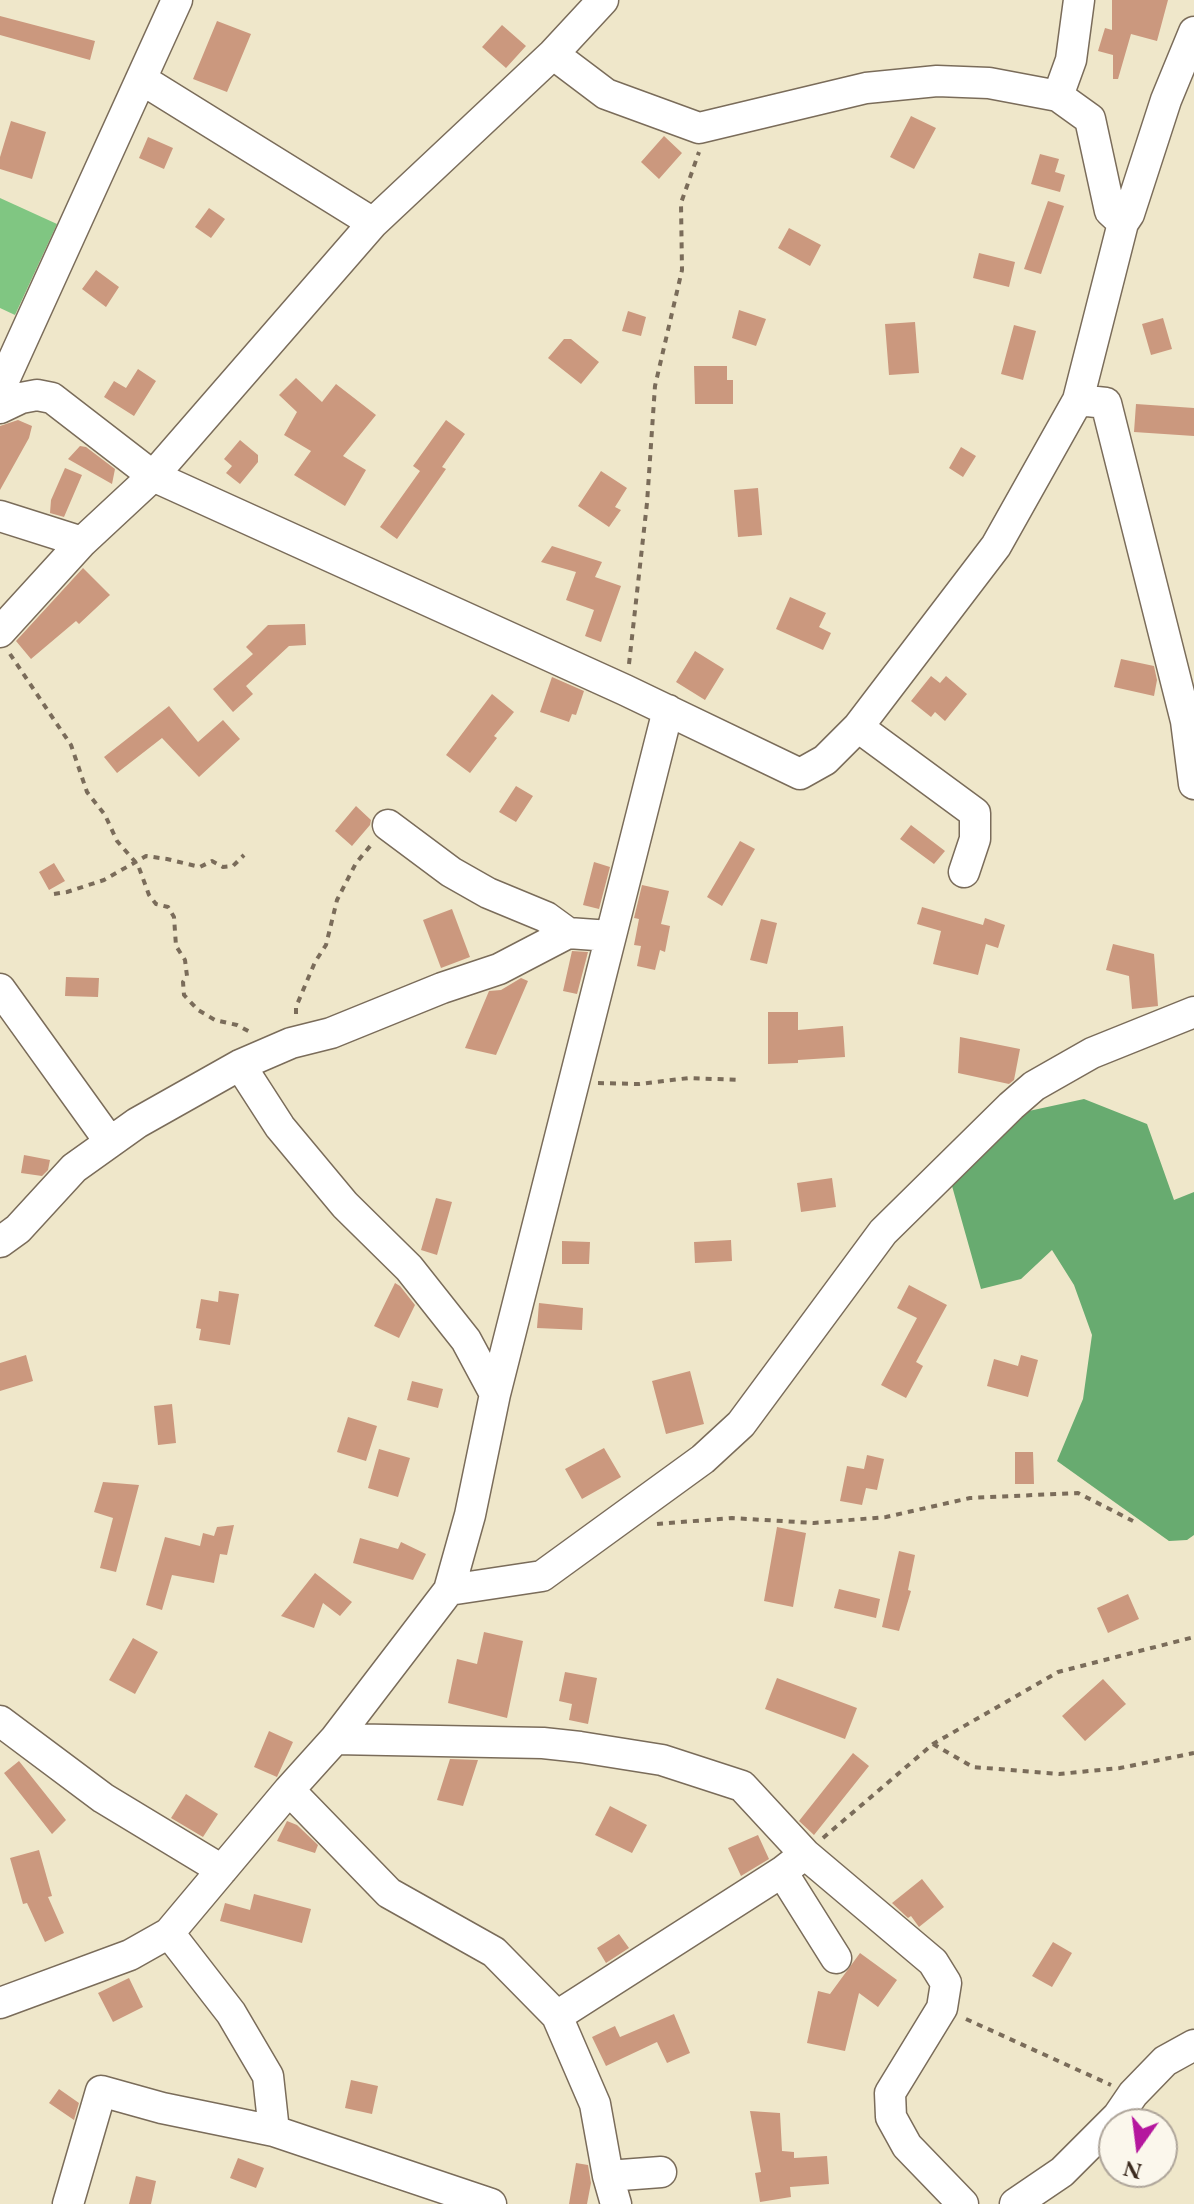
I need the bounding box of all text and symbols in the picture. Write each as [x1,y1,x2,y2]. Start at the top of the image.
north arrow [1098,2108,1178,2188]
text: N [1120,2154,1145,2186]

